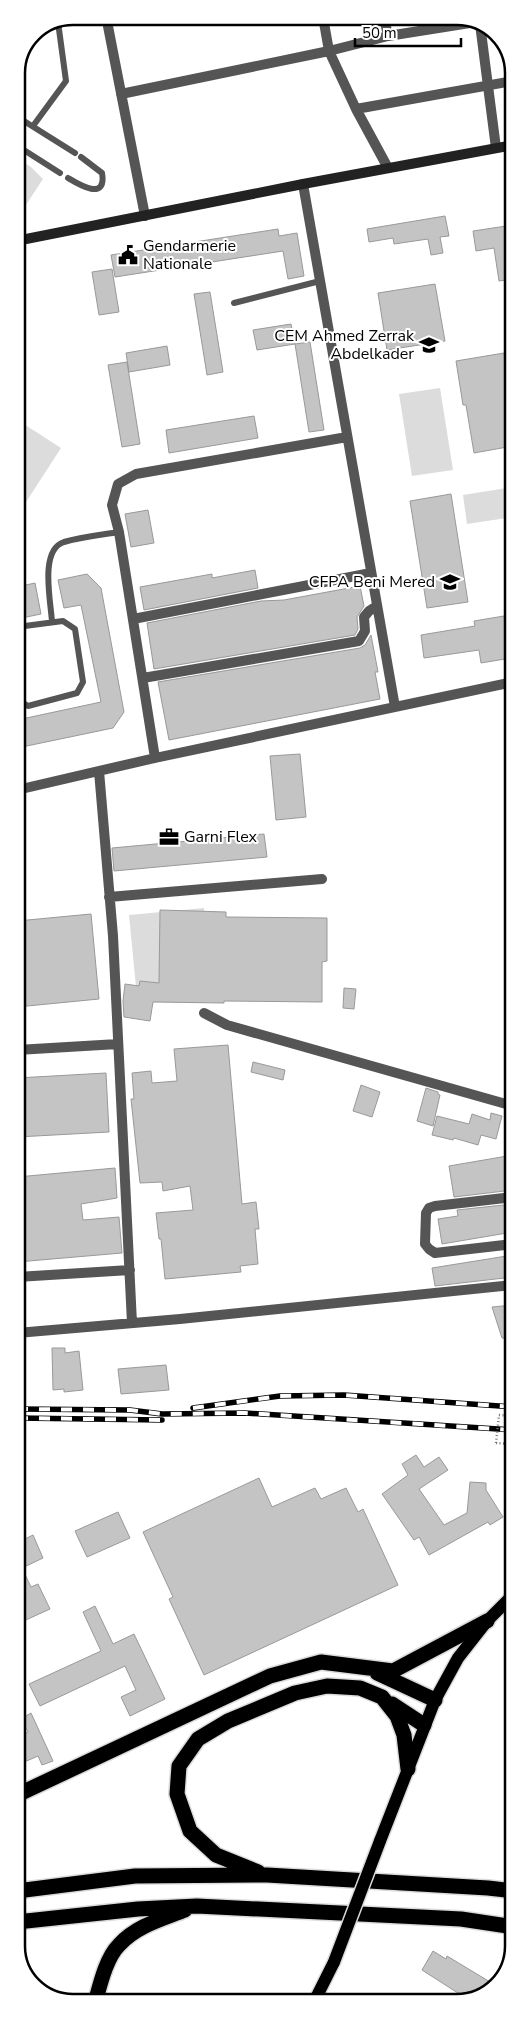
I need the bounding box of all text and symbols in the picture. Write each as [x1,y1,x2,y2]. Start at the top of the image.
scale bar [355,15,461,47]
text: 50 m [362,23,397,43]
place label: Gendarmerie Nationale [143,235,236,275]
public building icon: Gendarmerie Nationale [117,244,139,266]
place label: CEM Ahmed Zerrak Abdelkader [274,325,415,365]
school or university icon: CEM Ahmed Zerrak Abdelkader [418,334,440,356]
place label: CFPA Beni Mered [309,571,435,593]
school or university icon: CFPA Beni Mered [439,571,461,593]
office icon: Garni Flex [158,826,180,848]
place label: Garni Flex [184,826,258,848]

